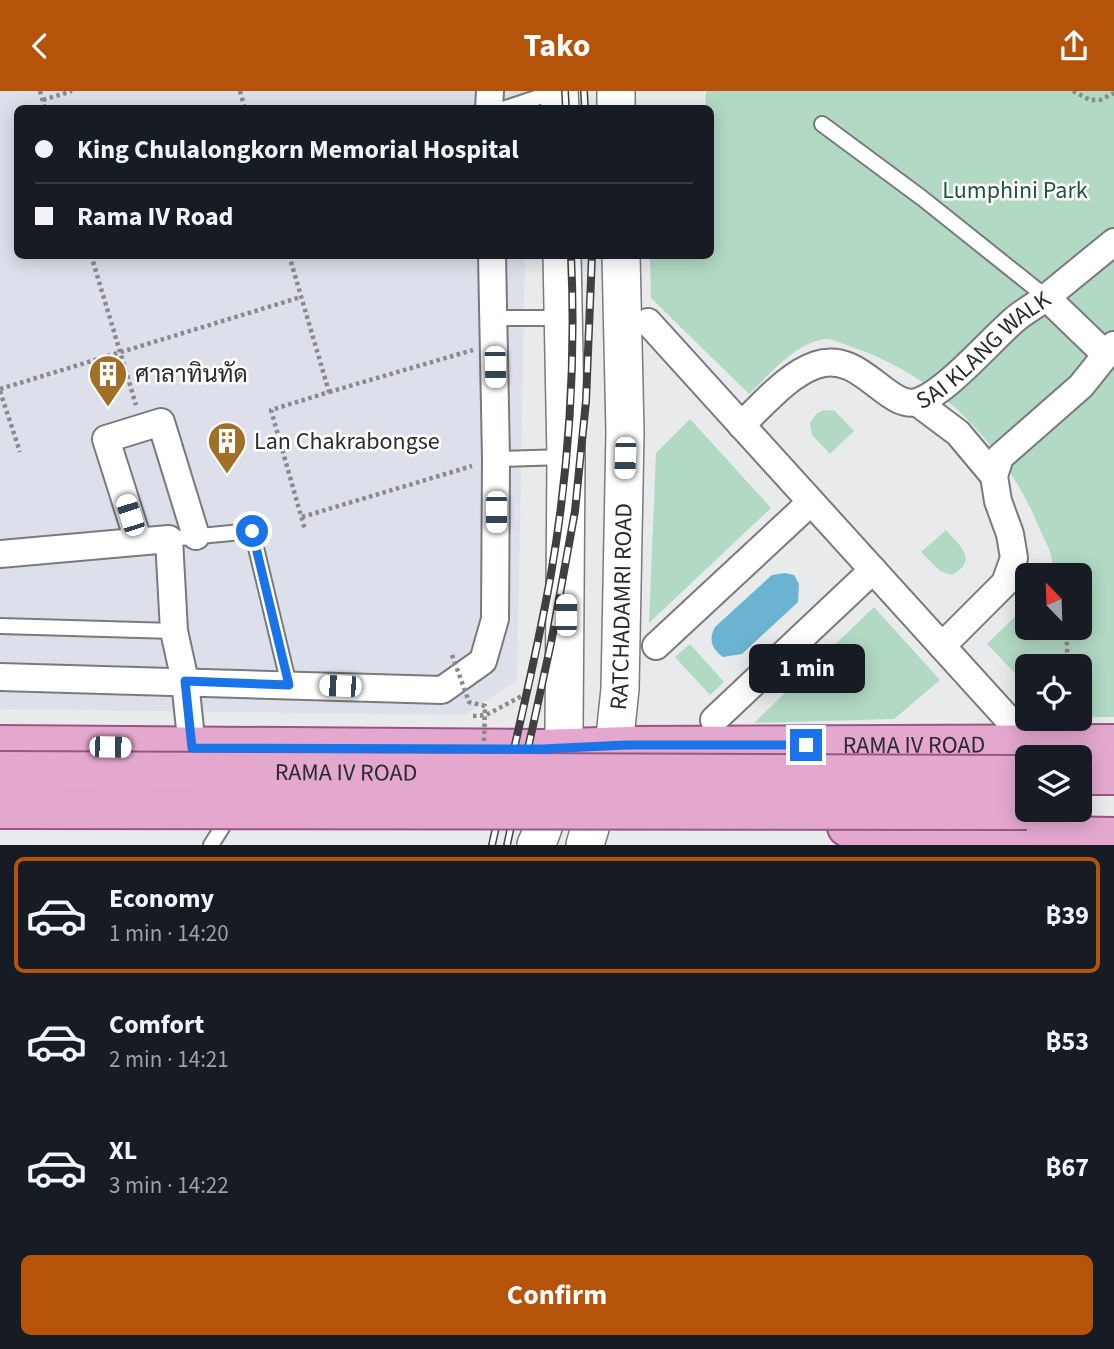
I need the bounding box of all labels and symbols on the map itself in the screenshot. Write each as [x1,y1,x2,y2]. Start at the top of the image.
park label: Lumphini Park [942,173,1088,208]
street label: SAI KLANG WALK [910,282,1058,418]
car [485,346,506,388]
building icon: ศาลาทินทัด [87,353,129,408]
place label: ศาลาทินทัด [135,357,248,392]
building icon: Lan Chakrabongse [206,420,248,475]
place label: Lan Chakrabongse [254,424,440,459]
car [614,437,637,479]
car [486,491,507,533]
car [114,492,147,538]
street label: RATCHADAMRI ROAD [600,503,641,712]
route start [236,515,268,547]
north arrow [1015,563,1092,641]
car [556,594,577,636]
callout: 1 min [748,643,864,693]
car [319,675,362,697]
street label: RAMA IV ROAD [843,727,985,763]
route end [790,729,822,761]
car [89,736,132,758]
street label: RAMA IV ROAD [275,755,417,790]

